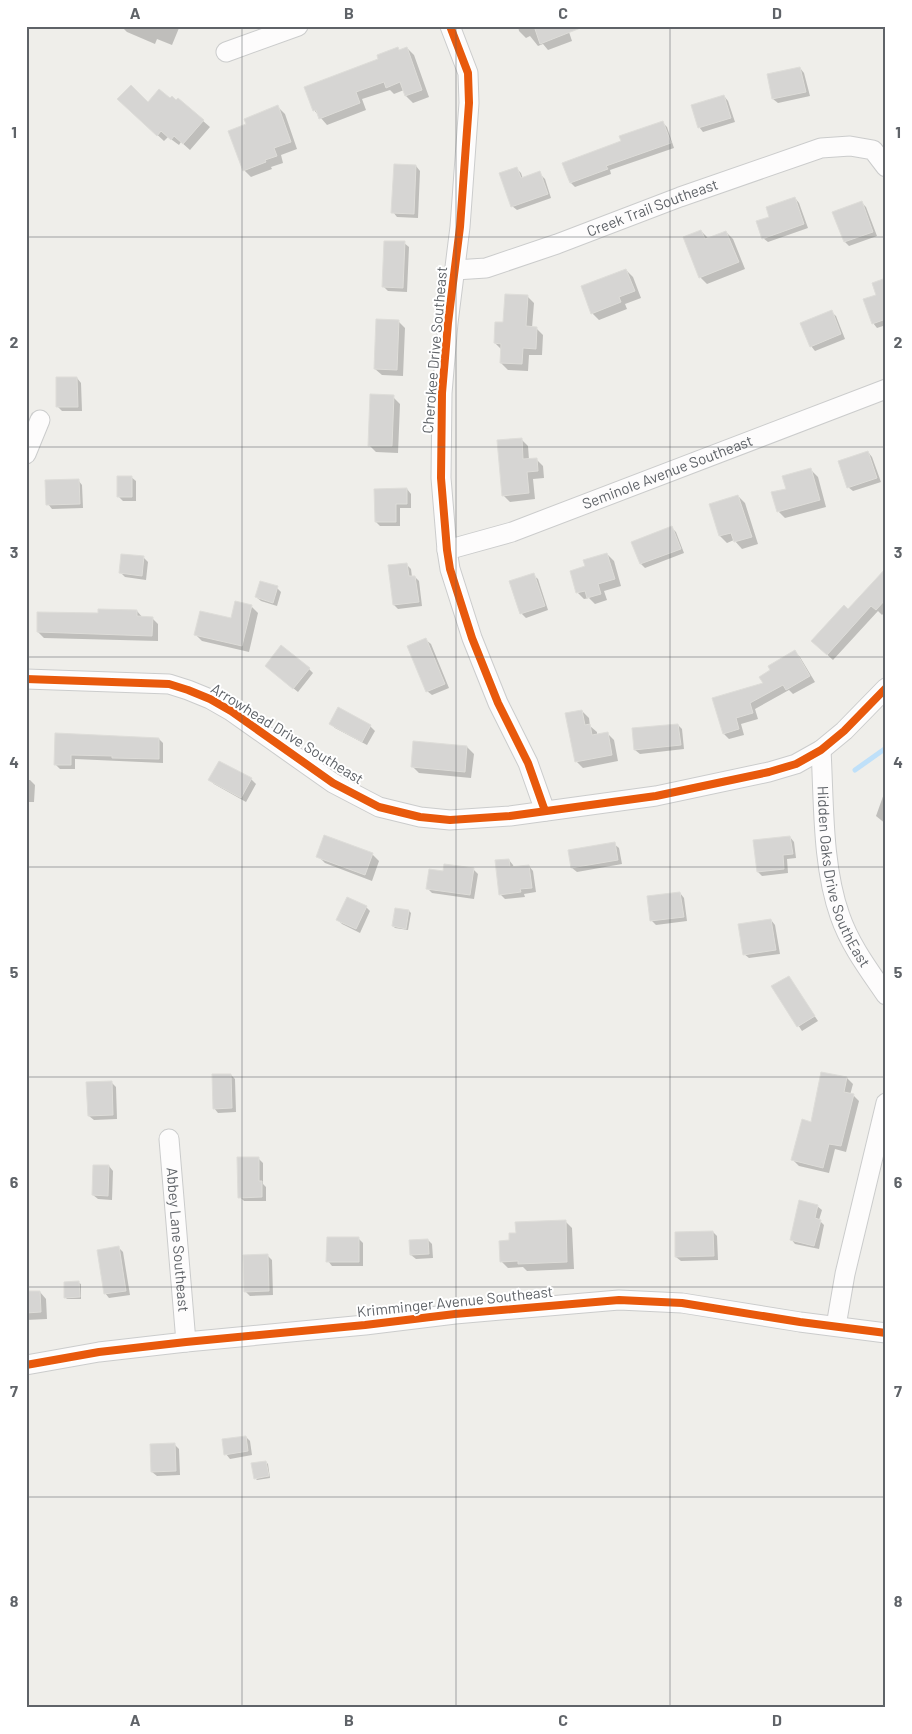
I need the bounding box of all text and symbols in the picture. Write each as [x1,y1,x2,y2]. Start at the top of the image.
text: A [130,3,141,22]
text: B [344,3,354,22]
text: C [558,3,568,22]
text: D [772,3,782,22]
text: 1 [11,122,17,141]
text: 1 [895,122,901,141]
street label: Creek Trail Southeast [584,174,720,240]
street label: Cherokee Drive Southeast [418,265,450,434]
text: 2 [10,332,19,351]
text: 2 [894,332,903,351]
street label: Seminole Avenue Southeast [579,431,755,512]
text: 3 [10,542,18,561]
text: 3 [894,542,902,561]
street label: Arrowhead Drive Southeast [208,679,367,788]
text: 4 [9,752,19,771]
text: 4 [893,752,903,771]
street label: Hidden Oaks Drive SouthEast [815,785,874,970]
text: 5 [10,962,19,981]
text: 5 [894,962,903,981]
street label: Abbey Lane Southeast [163,1167,193,1313]
text: 6 [10,1172,19,1191]
text: 6 [894,1172,903,1191]
street label: Krimminger Avenue Southeast [356,1282,554,1320]
text: 7 [10,1381,18,1400]
text: 7 [894,1381,902,1400]
text: 8 [10,1591,19,1610]
text: 8 [894,1591,903,1610]
text: A [130,1710,141,1729]
text: B [344,1710,354,1729]
text: C [558,1710,568,1729]
text: D [772,1710,782,1729]

